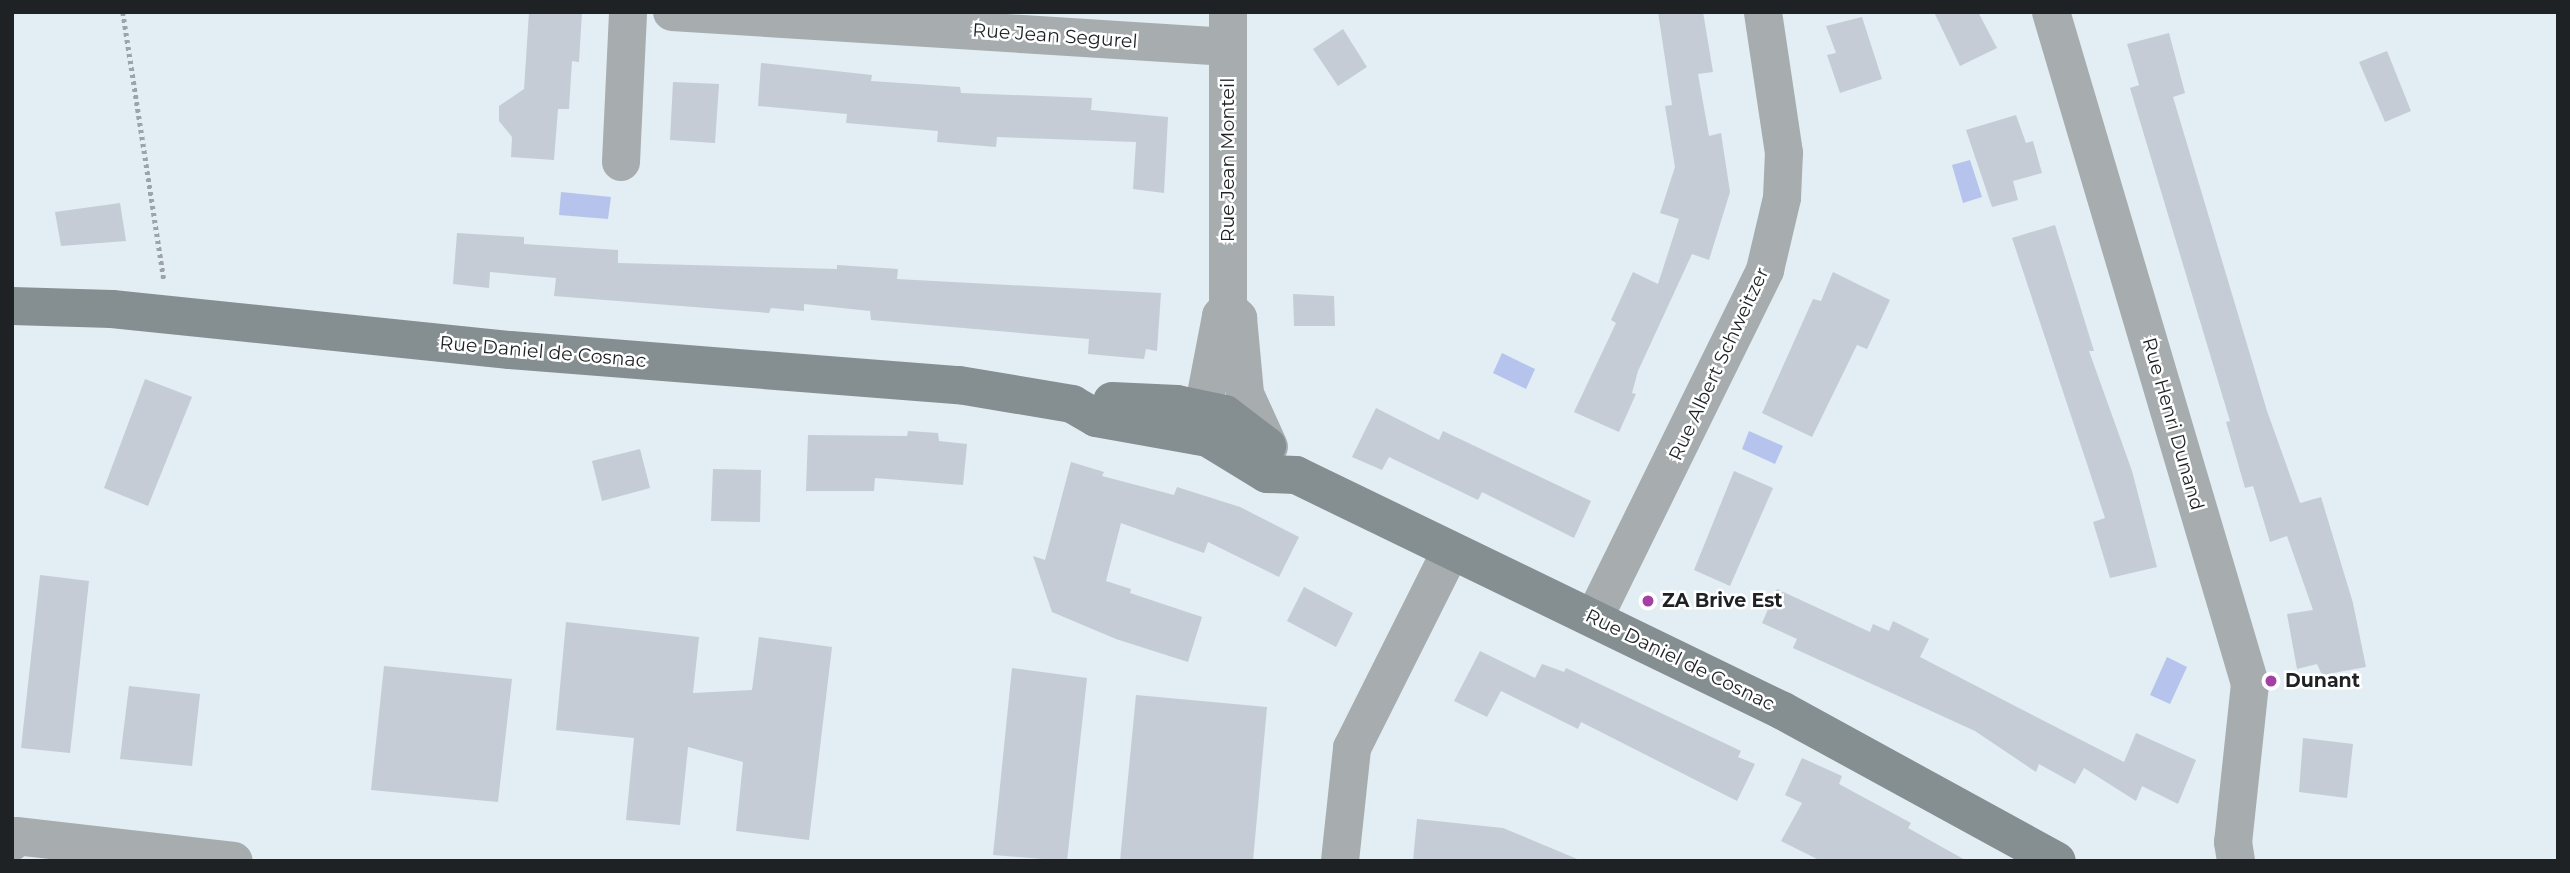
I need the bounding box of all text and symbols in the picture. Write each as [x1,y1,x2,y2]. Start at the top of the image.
street label: Rue Jean Segurel [972,19,1138,53]
street label: Rue Jean Monteil [1217,78,1239,242]
street label: Rue Albert Schweitzer [1664,264,1774,464]
street label: Rue Daniel de Cosnac [439,332,647,372]
street label: Rue Henri Dunand [2137,335,2209,513]
place label: ZA Brive Est [1662,590,1783,612]
marker: ZA Brive Est [1640,593,1656,609]
street label: Rue Daniel de Cosnac [1582,604,1778,716]
place label: Dunant [2285,670,2360,692]
marker: Dunant [2263,673,2279,689]

